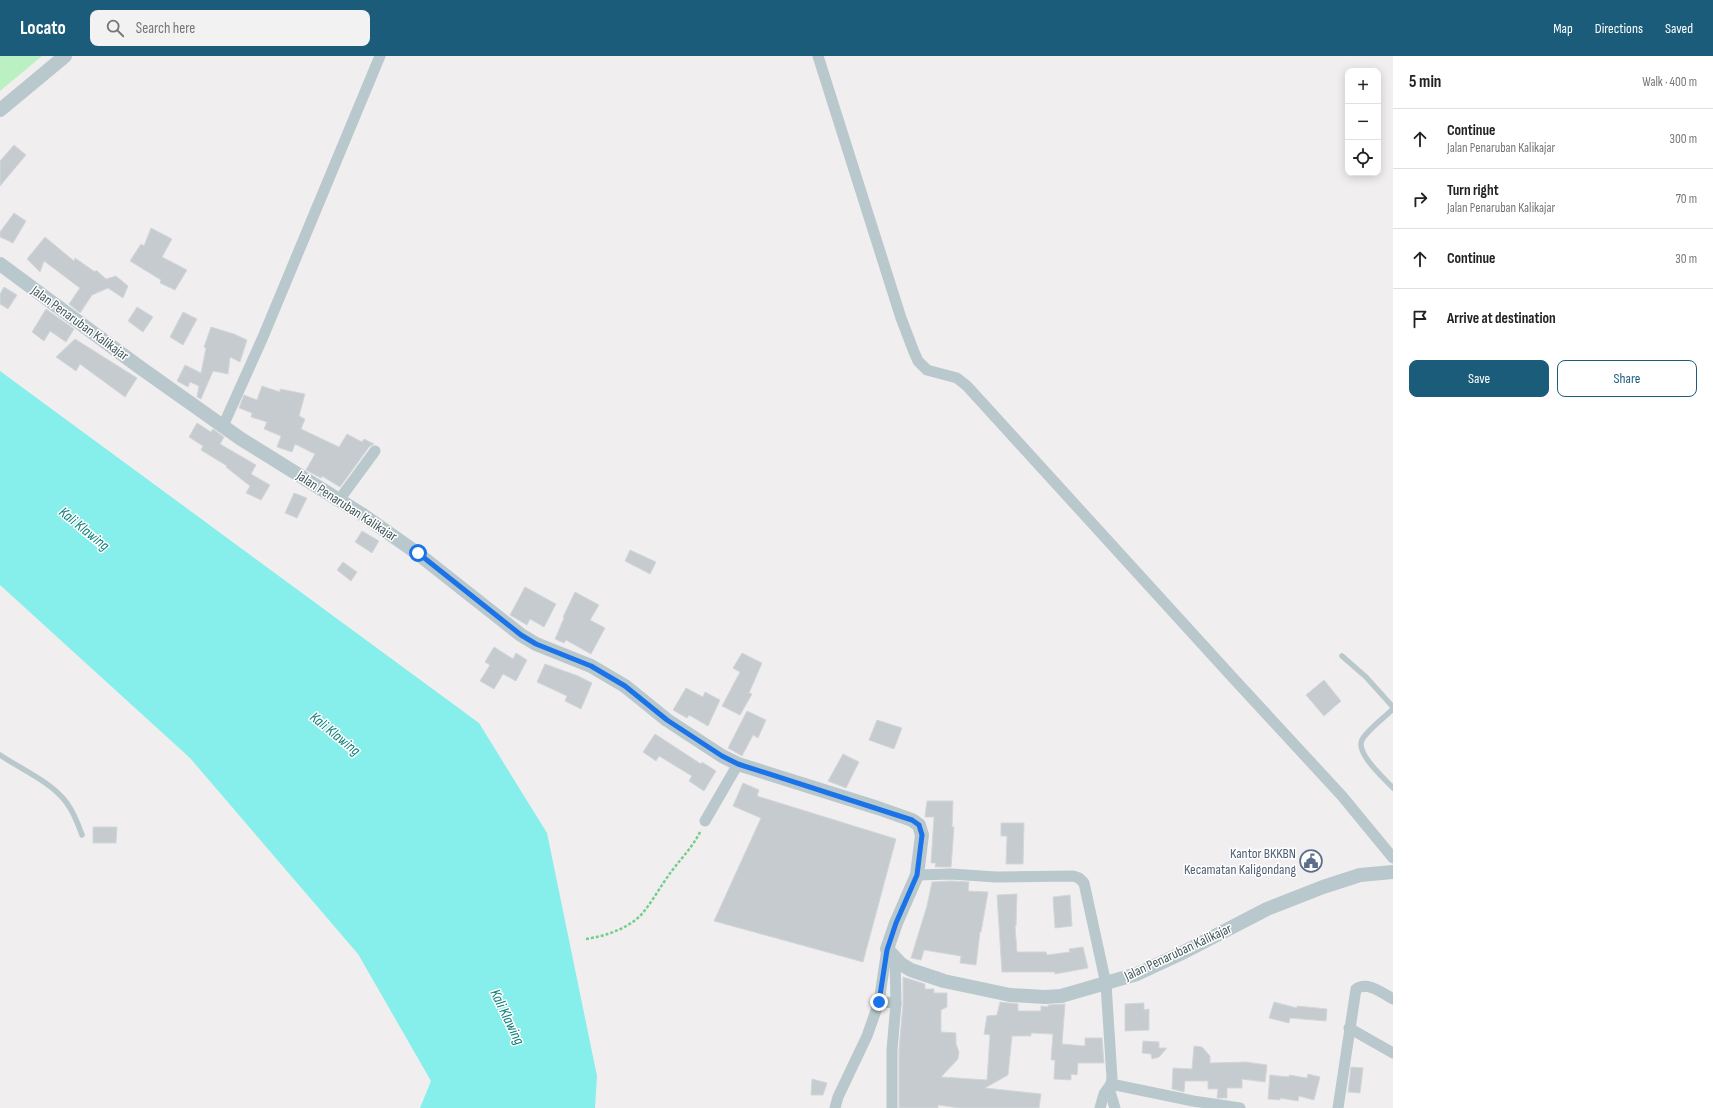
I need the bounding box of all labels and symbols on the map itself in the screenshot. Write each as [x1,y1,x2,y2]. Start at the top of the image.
street label: Jalan Penaruban Kalikajar [27,281,132,364]
street label: Jalan Penaruban Kalikajar [293,467,400,545]
water label: Kali Klawing [55,503,113,555]
route start [409,544,427,562]
water label: Kali Klawing [306,708,364,760]
place label: Kantor BKKBN Kecamatan Kaligondang [1184,845,1296,878]
public building icon: Kantor BKKBN Kecamatan Kaligondang [1298,848,1324,874]
street label: Jalan Penaruban Kalikajar [1121,920,1234,985]
water label: Kali Klawing [485,986,529,1048]
route end [870,993,888,1011]

